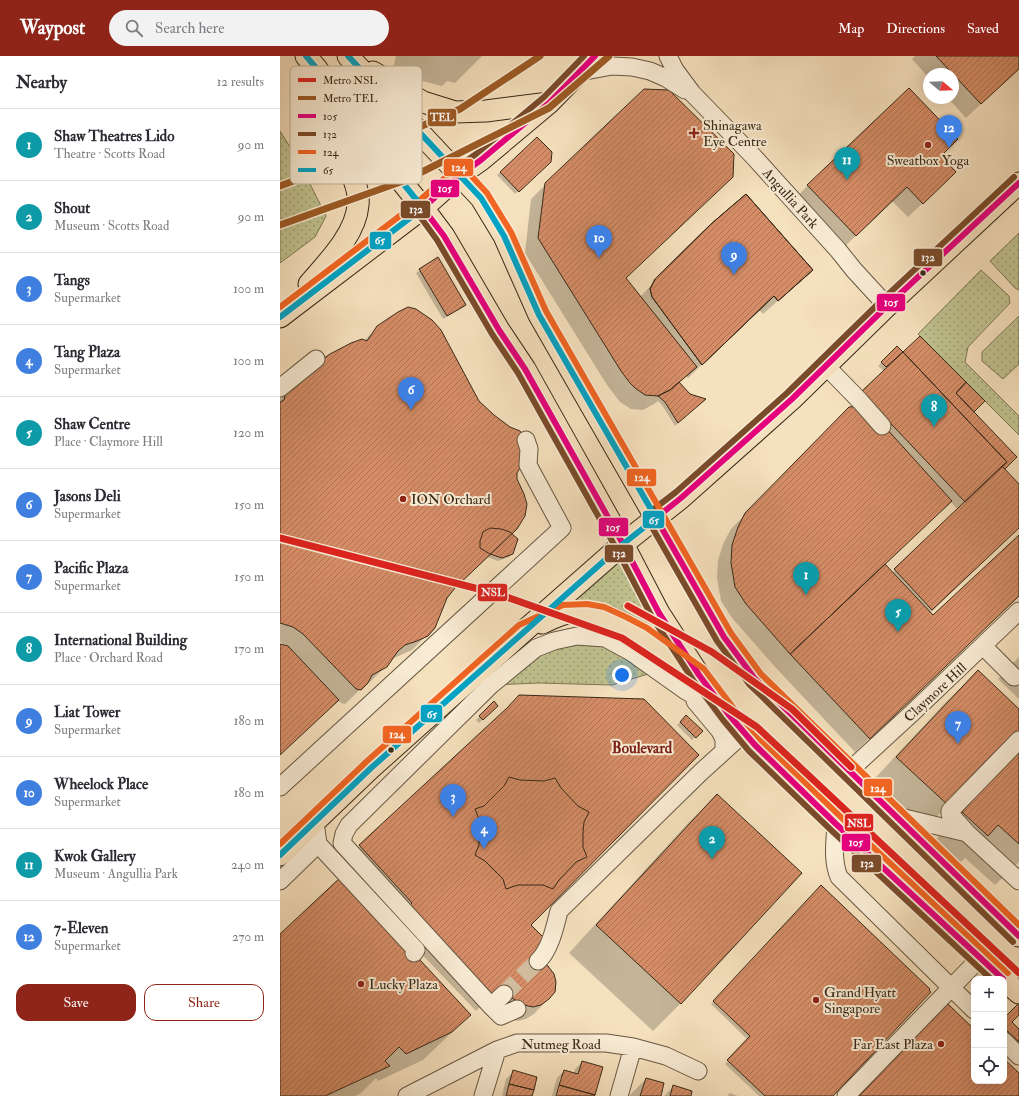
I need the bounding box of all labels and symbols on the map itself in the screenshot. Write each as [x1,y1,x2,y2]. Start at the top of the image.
legend [290,66,422,184]
north arrow [923,68,959,104]
text: Metro NSL [323,74,377,87]
text: Metro TEL [323,92,377,105]
line badge: TEL [427,108,457,127]
text: 105 [323,110,338,123]
text: TEL [429,111,455,124]
pin: 12 [936,115,962,148]
place label: Shinagawa Eye Centre [703,117,767,151]
marker: Shinagawa Eye Centre [688,127,700,139]
text: 132 [323,128,337,141]
marker: Sweatbox Yoga [923,140,933,150]
text: 124 [323,146,340,159]
pin: 11 [834,147,860,180]
place label: Sweatbox Yoga [887,152,970,169]
line badge: 124 [443,158,474,177]
text: 124 [451,161,468,175]
text: 65 [323,164,334,177]
street label: Angullia Park [758,164,822,232]
line badge: 105 [430,179,460,198]
text: 105 [438,182,452,195]
line badge: 132 [400,200,431,219]
text: 132 [409,203,423,216]
pin: 10 [586,225,612,258]
line badge: 65 [369,231,392,250]
text: 65 [375,234,385,247]
pin: 9 [721,242,747,275]
line badge: 132 [913,248,943,267]
text: 132 [921,251,935,264]
unlabelled marker [918,268,928,278]
line badge: 105 [876,293,906,312]
text: 105 [884,296,898,309]
pin: 6 [398,377,424,410]
pin: 8 [921,394,947,427]
line badge: 124 [626,468,657,487]
text: 124 [634,471,651,485]
place label: ION Orchard [411,491,491,508]
marker: ION Orchard [398,494,408,504]
line badge: 65 [642,510,665,529]
text: 65 [649,514,659,527]
line badge: 105 [598,517,629,537]
text: 105 [606,521,620,534]
line badge: 132 [604,544,634,563]
text: 132 [612,547,626,560]
pin: 1 [793,562,819,595]
line badge: NSL [477,583,508,602]
text: NSL [480,586,506,599]
pin: 5 [885,599,911,632]
street label: Claymore Hill [900,659,971,726]
your location [612,665,632,685]
line badge: 65 [420,704,443,723]
text: 65 [427,708,437,721]
pin: 7 [945,711,971,744]
line badge: 124 [382,725,412,744]
text: 124 [389,728,406,742]
district label: Boulevard [612,739,673,758]
unlabelled marker [386,745,396,755]
line badge: 124 [863,778,893,797]
text: 124 [870,782,887,796]
pin: 3 [440,784,466,817]
line badge: NSL [844,813,874,832]
pin: 4 [471,816,497,849]
text: NSL [846,817,872,830]
pin: 2 [699,826,725,859]
line badge: 105 [841,833,871,852]
text: 105 [849,836,863,849]
line badge: 132 [851,854,882,873]
text: 132 [860,857,874,870]
place label: Lucky Plaza [369,976,438,994]
marker: Lucky Plaza [356,979,366,989]
place label: Grand Hyatt Singapore [824,984,896,1018]
marker: Grand Hyatt Singapore [811,995,821,1005]
street label: Nutmeg Road [521,1036,601,1053]
place label: Far East Plaza [852,1036,933,1053]
marker: Far East Plaza [936,1039,946,1049]

